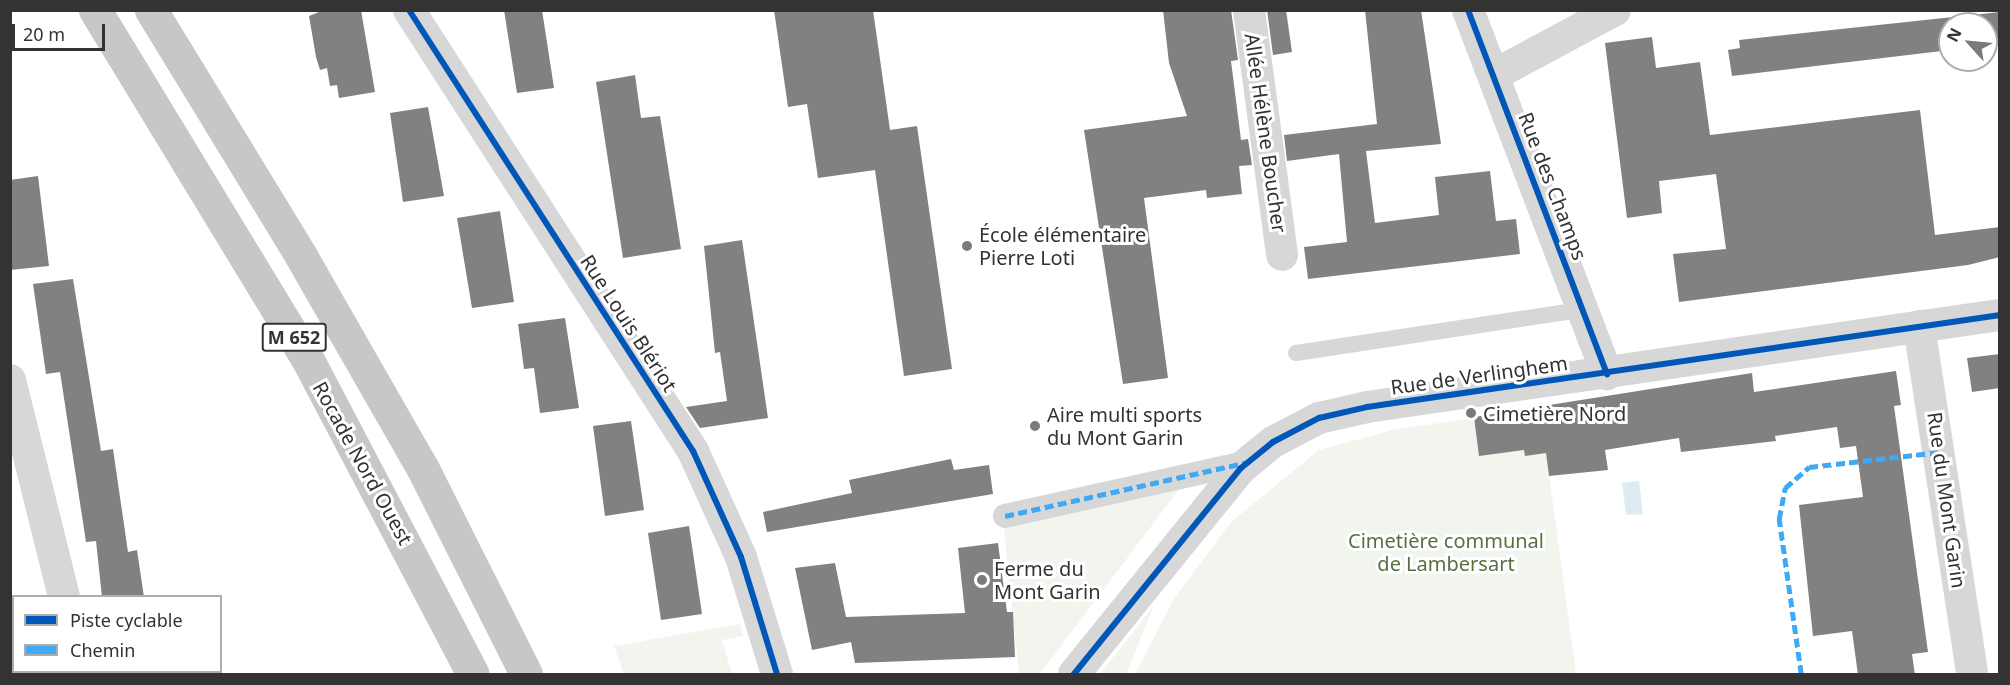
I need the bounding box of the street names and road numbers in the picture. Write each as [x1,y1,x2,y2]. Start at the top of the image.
street label: Allée Hélène Boucher [1240,32,1292,234]
street label: Rue des Champs [1514,109,1592,263]
street label: Rue Louis Blériot [576,250,682,396]
road number: M 652 [261,322,327,352]
street label: Rue de Verlinghem [1389,351,1569,399]
street label: Rocade Nord Ouest [308,377,418,549]
street label: Rue du Mont Garin [1923,410,1971,590]

